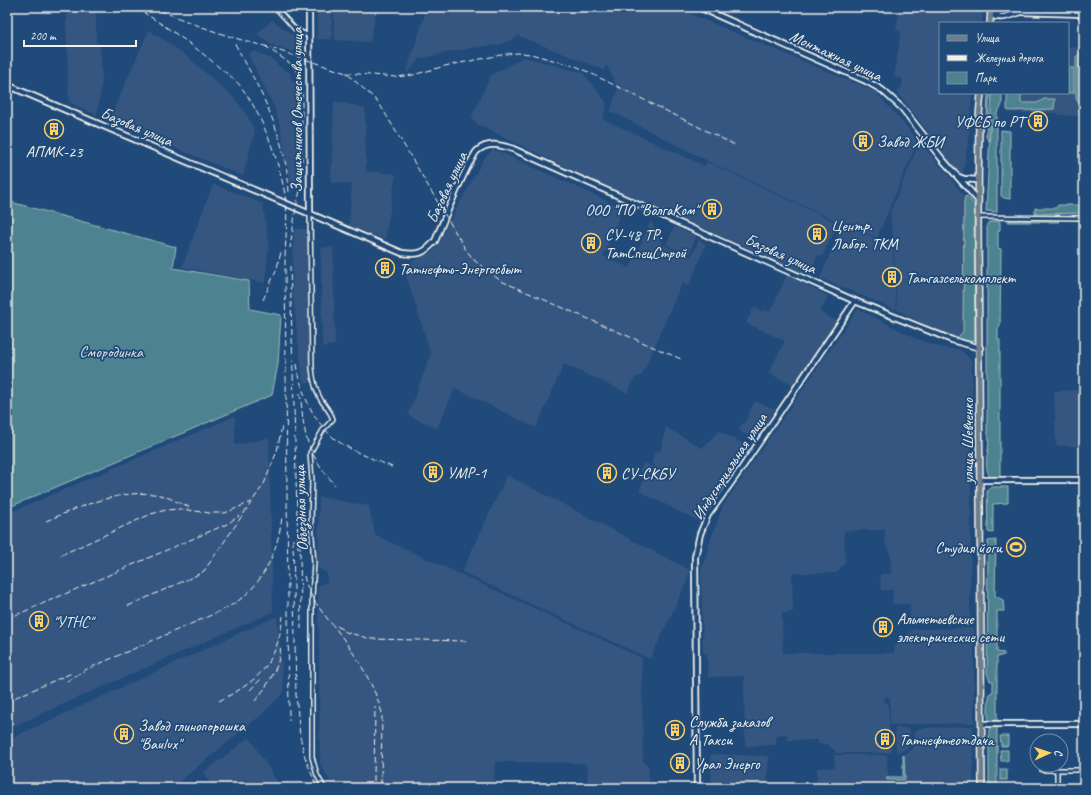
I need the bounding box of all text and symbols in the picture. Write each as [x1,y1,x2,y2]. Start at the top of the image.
scale bar [24,22,136,48]
legend [939,22,1069,94]
street label: Защитников Отечества улица [287,26,307,193]
street label: Монтажная улица [786,26,886,86]
text: 200 m [30,28,57,44]
text: Улица [975,30,1000,46]
text: Железная дорога [975,50,1044,66]
text: Парк [975,70,998,86]
street label: Базовая улица [98,103,176,151]
building icon: УФСБ по РТ [1027,110,1049,132]
place label: УФСБ по РТ [955,112,1028,132]
building icon: АПМК-23 [43,118,65,140]
building icon: Завод ЖБИ [852,130,874,152]
place label: Завод ЖБИ [877,132,947,152]
place label: АПМК-23 [26,142,84,162]
street label: Базовая улица [422,148,472,226]
building icon: ООО "ПО "ВолгаКом" [701,198,723,220]
place label: ООО "ПО "ВолгаКом" [585,200,701,220]
place label: Центр. Лабор. ТКМ [831,216,900,254]
building icon: Центр. Лабор. ТКМ [806,223,828,245]
place label: СУ-48 ТР. ТатСпецСтрой [605,225,688,263]
street label: Базовая улица [742,229,820,279]
building icon: СУ-48 ТР. ТатСпецСтрой [580,232,602,254]
building icon: Татнефть-Энергосбыт [374,257,396,279]
place label: Татнефть-Энергосбыт [399,259,522,279]
building icon: Татгазселькомплект [881,266,903,288]
place label: Татгазселькомплект [906,268,1017,288]
park label: Смородинка [79,342,144,362]
street label: улица Шевченко [958,397,978,485]
street label: Индустриальная улица [688,408,773,524]
building icon: УМР-1 [422,461,444,483]
building icon: СУ-СКБУ [596,462,618,484]
street label: Объездная улица [289,463,312,551]
place label: УМР-1 [447,463,487,483]
place label: СУ-СКБУ [621,464,677,484]
sports icon: Студия йоги [1005,536,1027,558]
place label: Студия йоги [935,538,1003,558]
place label: Альметьевские электрические сети [897,609,1005,647]
building icon: "УТНС" [28,610,50,632]
place label: "УТНС" [53,612,96,632]
building icon: Альметьевские электрические сети [872,616,894,638]
place label: Служба заказов А Такси [689,712,774,750]
place label: Завод глинопорошка "Baulux" [138,716,246,754]
building icon: Служба заказов А Такси [664,719,686,741]
building icon: Завод глинопорошка "Baulux" [113,723,135,745]
building icon: Татнефтеотдача [874,728,896,750]
place label: Татнефтеотдача [899,730,995,750]
north arrow [1029,733,1069,773]
text: С [1052,749,1066,757]
building icon: Урал Энерго [669,752,691,774]
place label: Урал Энерго [694,754,761,774]

